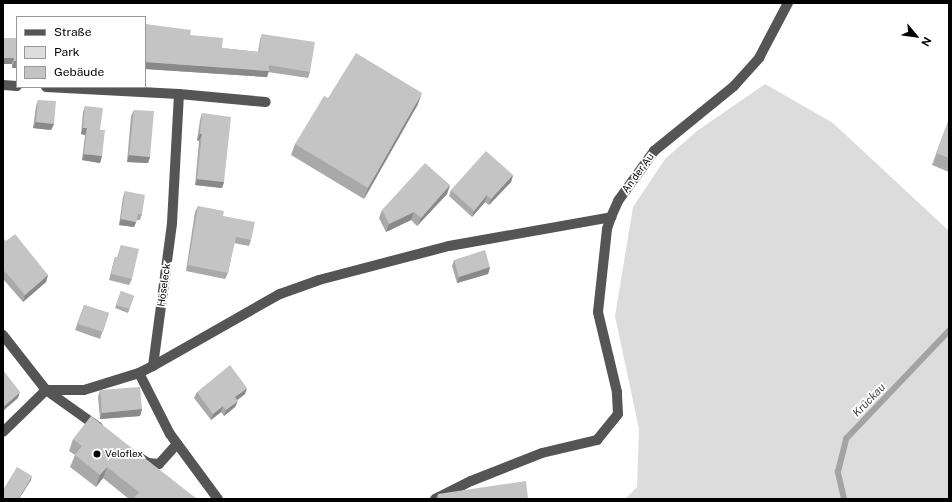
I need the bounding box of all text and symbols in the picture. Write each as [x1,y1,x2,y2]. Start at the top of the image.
legend [16,16,146,88]
north arrow [896,16,936,56]
text: Straße [54,25,91,39]
text: N [919,35,934,48]
text: Park [54,45,80,59]
text: Gebäude [54,65,104,79]
street label: An der Au [620,151,656,195]
street label: Höseleck [155,263,173,307]
water label: Krückau [850,381,888,419]
place label: Veloflex [105,448,143,460]
marker: Veloflex [92,449,102,459]

